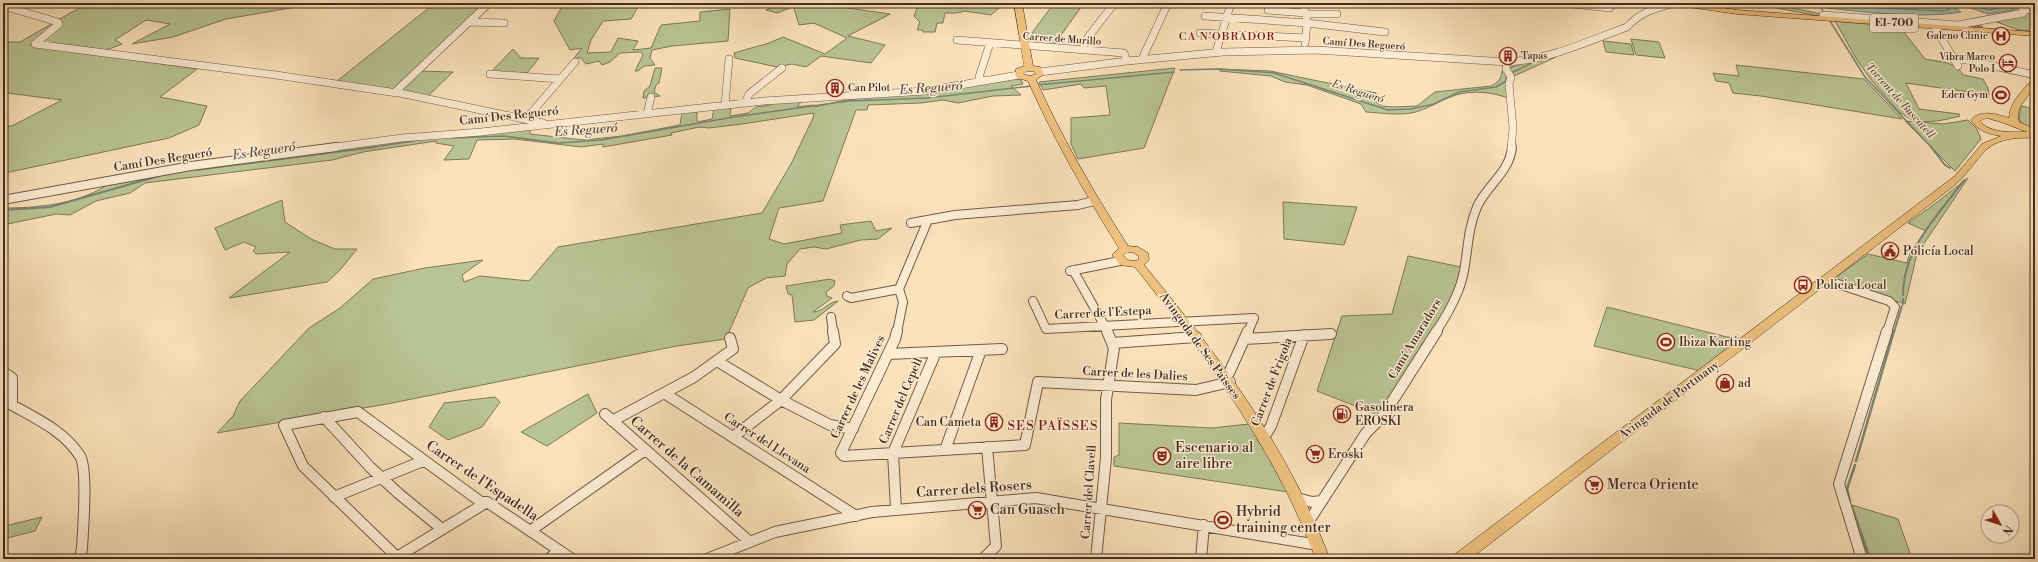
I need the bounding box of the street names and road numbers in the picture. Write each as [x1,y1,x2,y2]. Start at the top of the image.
road number: EI-700 [1870,14,1918,32]
street label: Carrer de Murillo [1022,30,1102,48]
street label: Camí Des Regueró [1322,35,1406,53]
street label: Camí Des Regueró [459,103,560,129]
street label: Camí Des Regueró [113,145,214,175]
street label: Avinguda de Ses Païsses [1156,289,1244,402]
street label: Camí Amaradors [1385,296,1445,382]
street label: Carrer de l'Estepa [1054,303,1153,323]
street label: Carrer de les Malives [827,333,889,441]
street label: Carrer de Frigola [1248,335,1296,428]
street label: Carrer del Cepell [876,355,926,446]
street label: Avinguda de Portmany [1615,357,1722,443]
street label: Carrer de les Dalies [1082,364,1188,384]
street label: Carrer del Llevana [721,409,814,477]
street label: Carrer de la Camamilla [626,413,748,522]
street label: Carrer de l'Espadella [422,437,542,526]
street label: Carrer del Clavell [1078,444,1100,539]
street label: Carrer dels Rosers [916,476,1032,502]

